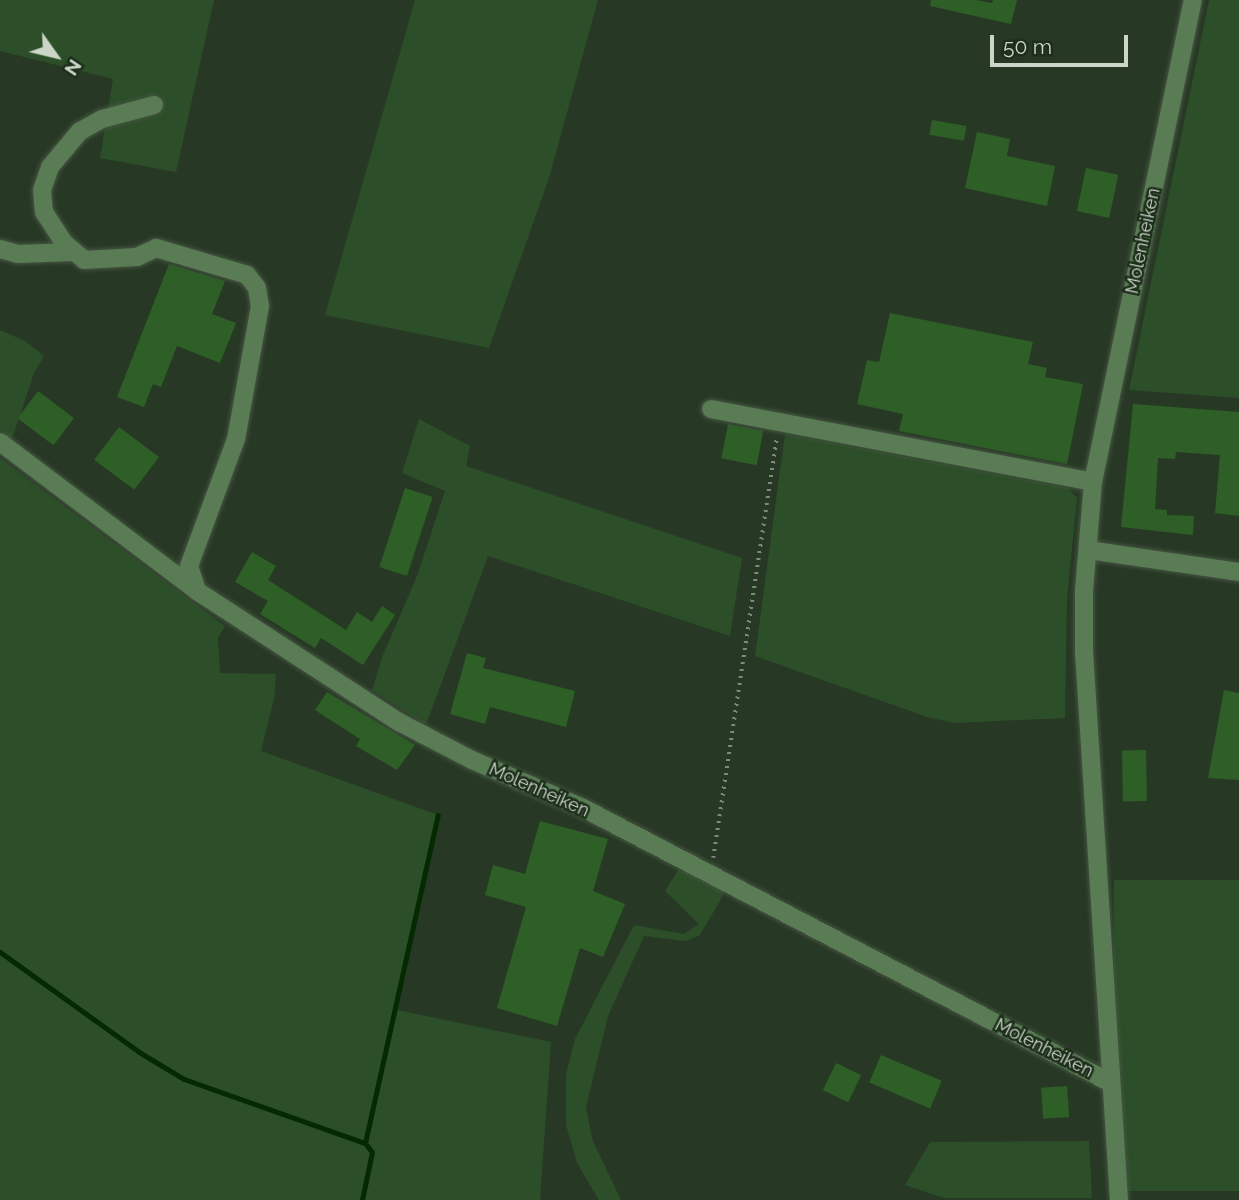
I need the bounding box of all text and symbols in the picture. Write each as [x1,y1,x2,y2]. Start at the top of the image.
north arrow [21,21,91,91]
scale bar [994,21,1132,65]
text: 50 m [1003,34,1052,59]
text: N [60,56,87,80]
street label: Molenheiken [1121,186,1165,296]
street label: Molenheiken [486,758,592,822]
street label: Molenheiken [991,1014,1097,1082]

